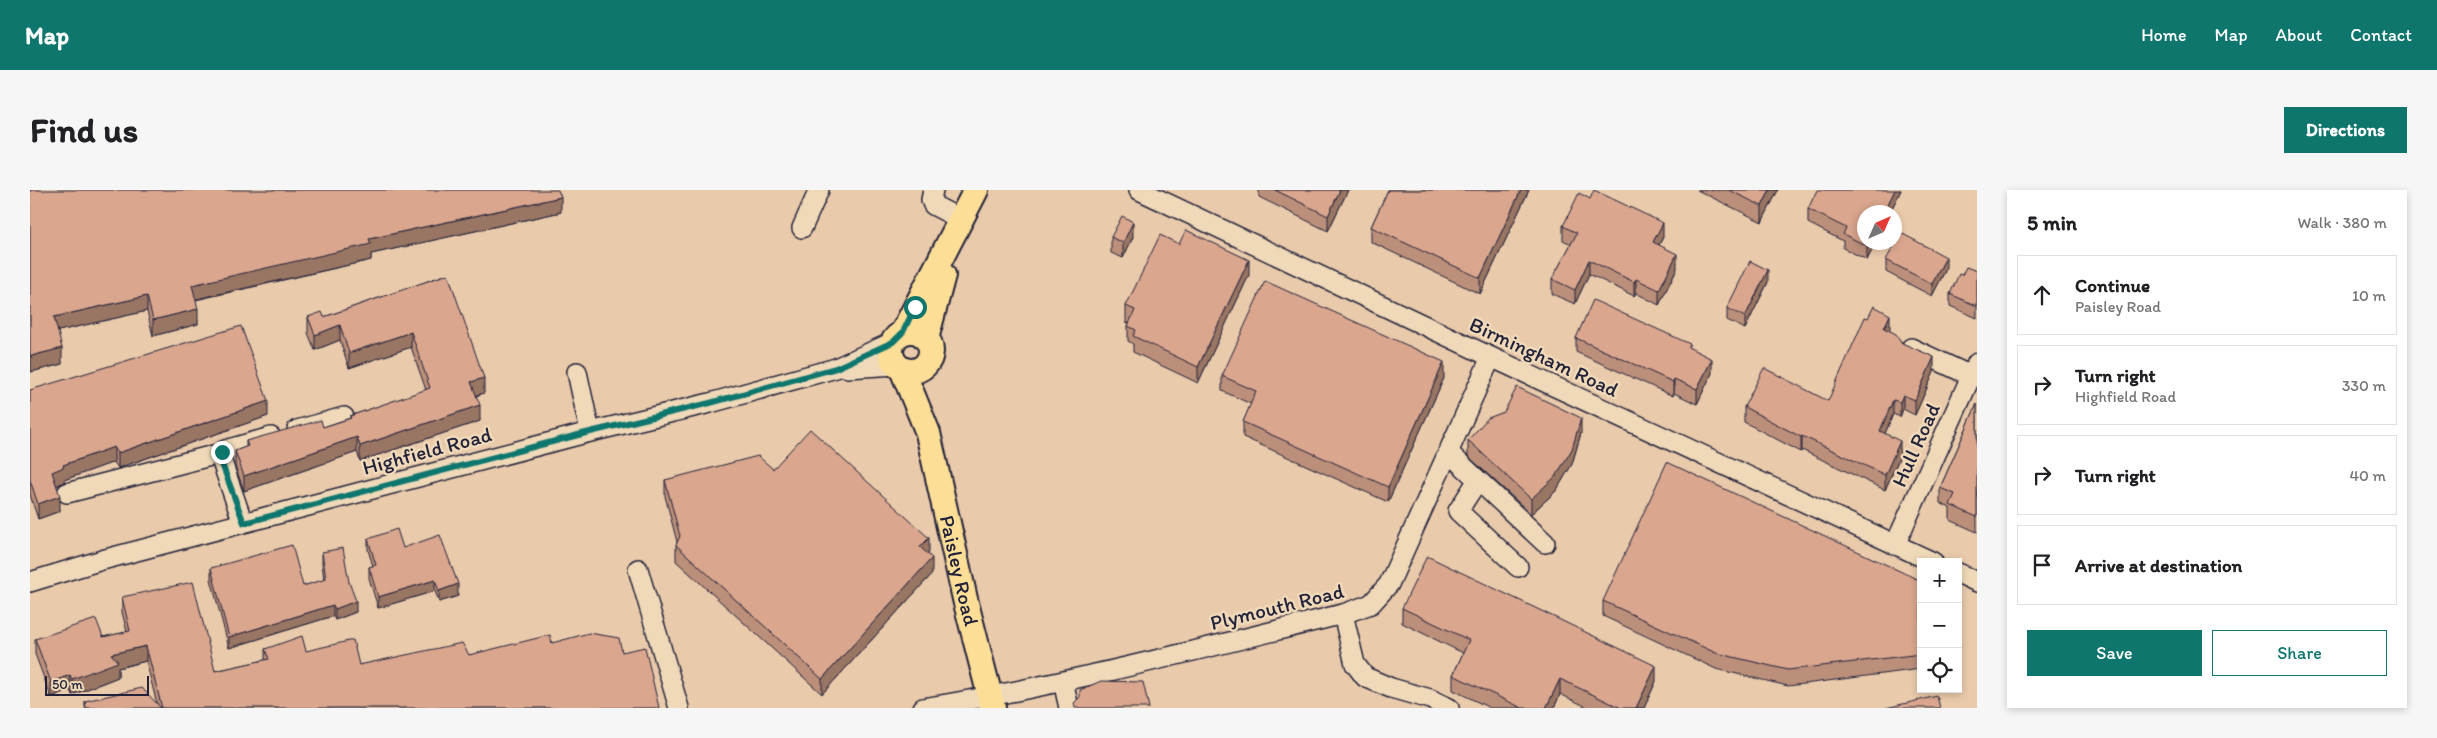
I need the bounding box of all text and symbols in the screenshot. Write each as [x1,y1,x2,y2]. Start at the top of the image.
text: Map [25,21,69,50]
text: Home [2141,24,2187,46]
text: Map [2215,24,2248,46]
text: About [2276,24,2322,46]
text: Contact [2350,24,2412,46]
button: Directions [2284,107,2407,153]
text: Find us [30,109,138,151]
north arrow [1857,205,1902,250]
text: 5 min [2027,210,2077,235]
text: Walk · 380 m [2297,213,2387,232]
text: Continue [2075,274,2150,297]
icon: ahead [2028,281,2056,309]
text: 10 m [2352,286,2386,305]
route start [904,296,927,319]
text: Paisley Road [2075,297,2161,316]
street label: Birmingham Road [1466,311,1623,402]
text: Turn right [2075,364,2156,387]
icon: right [2028,371,2056,399]
text: 330 m [2342,376,2386,395]
text: Highfield Road [2075,387,2176,406]
street label: Hull Road [1886,399,1945,490]
street label: Highfield Road [360,421,494,480]
route end [211,441,234,464]
icon: right [2028,461,2056,489]
text: Turn right [2075,464,2156,487]
text: 40 m [2349,466,2386,485]
street label: Paisley Road [935,513,985,629]
icon: arrive [2028,551,2056,579]
text: Arrive at destination [2075,554,2242,577]
map controls [1917,558,1962,693]
button: + [1917,558,1962,603]
street label: Plymouth Road [1208,578,1347,635]
button: − [1917,603,1962,648]
button: Save [2027,630,2202,676]
button: Share [2212,630,2387,676]
button: locate [1917,648,1962,693]
scale bar [45,673,149,696]
text: 50 m [52,676,83,693]

